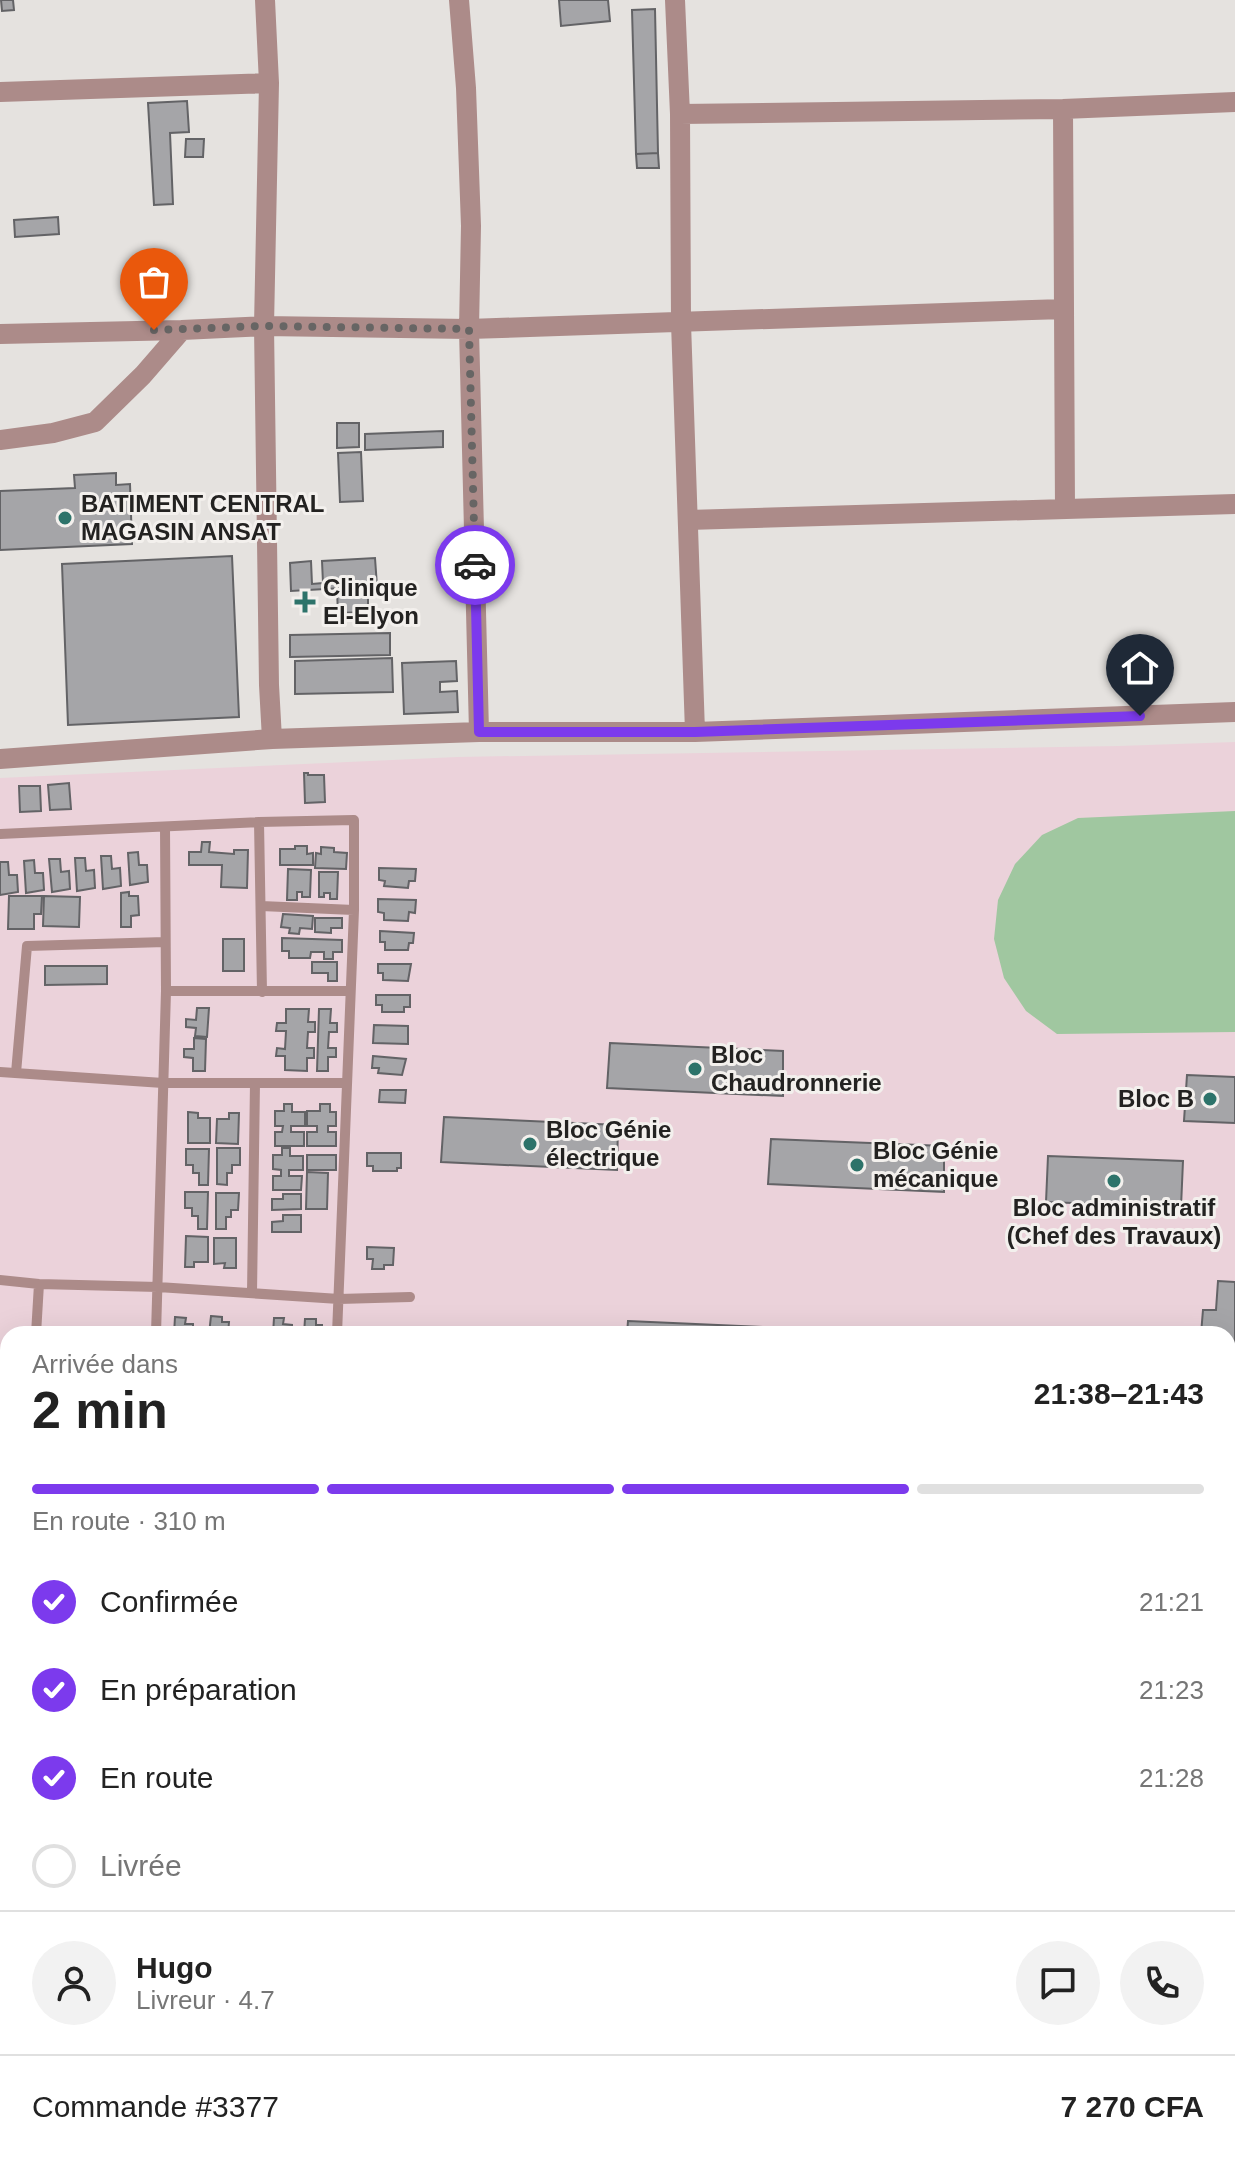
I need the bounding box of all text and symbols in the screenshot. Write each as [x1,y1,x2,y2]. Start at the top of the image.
pin [120,248,188,330]
icon: bag [132,260,176,304]
place label: BATIMENT CENTRAL MAGASIN ANSAT [81,490,325,545]
marker: BATIMENT CENTRAL MAGASIN ANSAT [56,509,74,527]
courier [435,525,515,605]
icon: car [453,543,497,587]
place label: Clinique El-Elyon [323,574,419,629]
marker: Clinique El-Elyon [294,591,316,613]
pin [1106,634,1174,716]
icon: home [1118,646,1162,690]
place label: Bloc Chaudronnerie [711,1041,882,1096]
marker: Bloc Chaudronnerie [686,1060,704,1078]
place label: Bloc B [1118,1085,1194,1112]
marker: Bloc B [1201,1090,1219,1108]
place label: Bloc Génie électrique [546,1116,671,1171]
marker: Bloc Génie électrique [521,1135,539,1153]
place label: Bloc Génie mécanique [873,1137,998,1192]
marker: Bloc Génie mécanique [848,1156,866,1174]
marker: Bloc administratif (Chef des Travaux) [1105,1172,1123,1190]
place label: Bloc administratif (Chef des Travaux) [1007,1194,1221,1249]
text: Arrivée dans [32,1349,178,1379]
text: 21:38–21:43 [1034,1377,1204,1410]
text: 2 min [32,1381,168,1439]
text: En route · 310 m [32,1506,226,1536]
icon: check [32,1580,76,1624]
text: Confirmée [100,1585,238,1618]
text: 21:21 [1139,1587,1204,1617]
icon: check [32,1668,76,1712]
text: En préparation [100,1673,297,1706]
text: 21:23 [1139,1675,1204,1705]
icon: check [32,1756,76,1800]
text: En route [100,1761,213,1794]
text: 21:28 [1139,1763,1204,1793]
text: Livrée [100,1849,182,1882]
button: person [32,1941,116,2025]
button: chat [1016,1941,1100,2025]
button: phone [1120,1941,1204,2025]
text: Hugo [136,1951,213,1984]
text: Livreur · 4.7 [136,1985,275,2015]
text: Commande #3377 [32,2090,279,2123]
text: 7 270 CFA [1061,2090,1204,2123]

